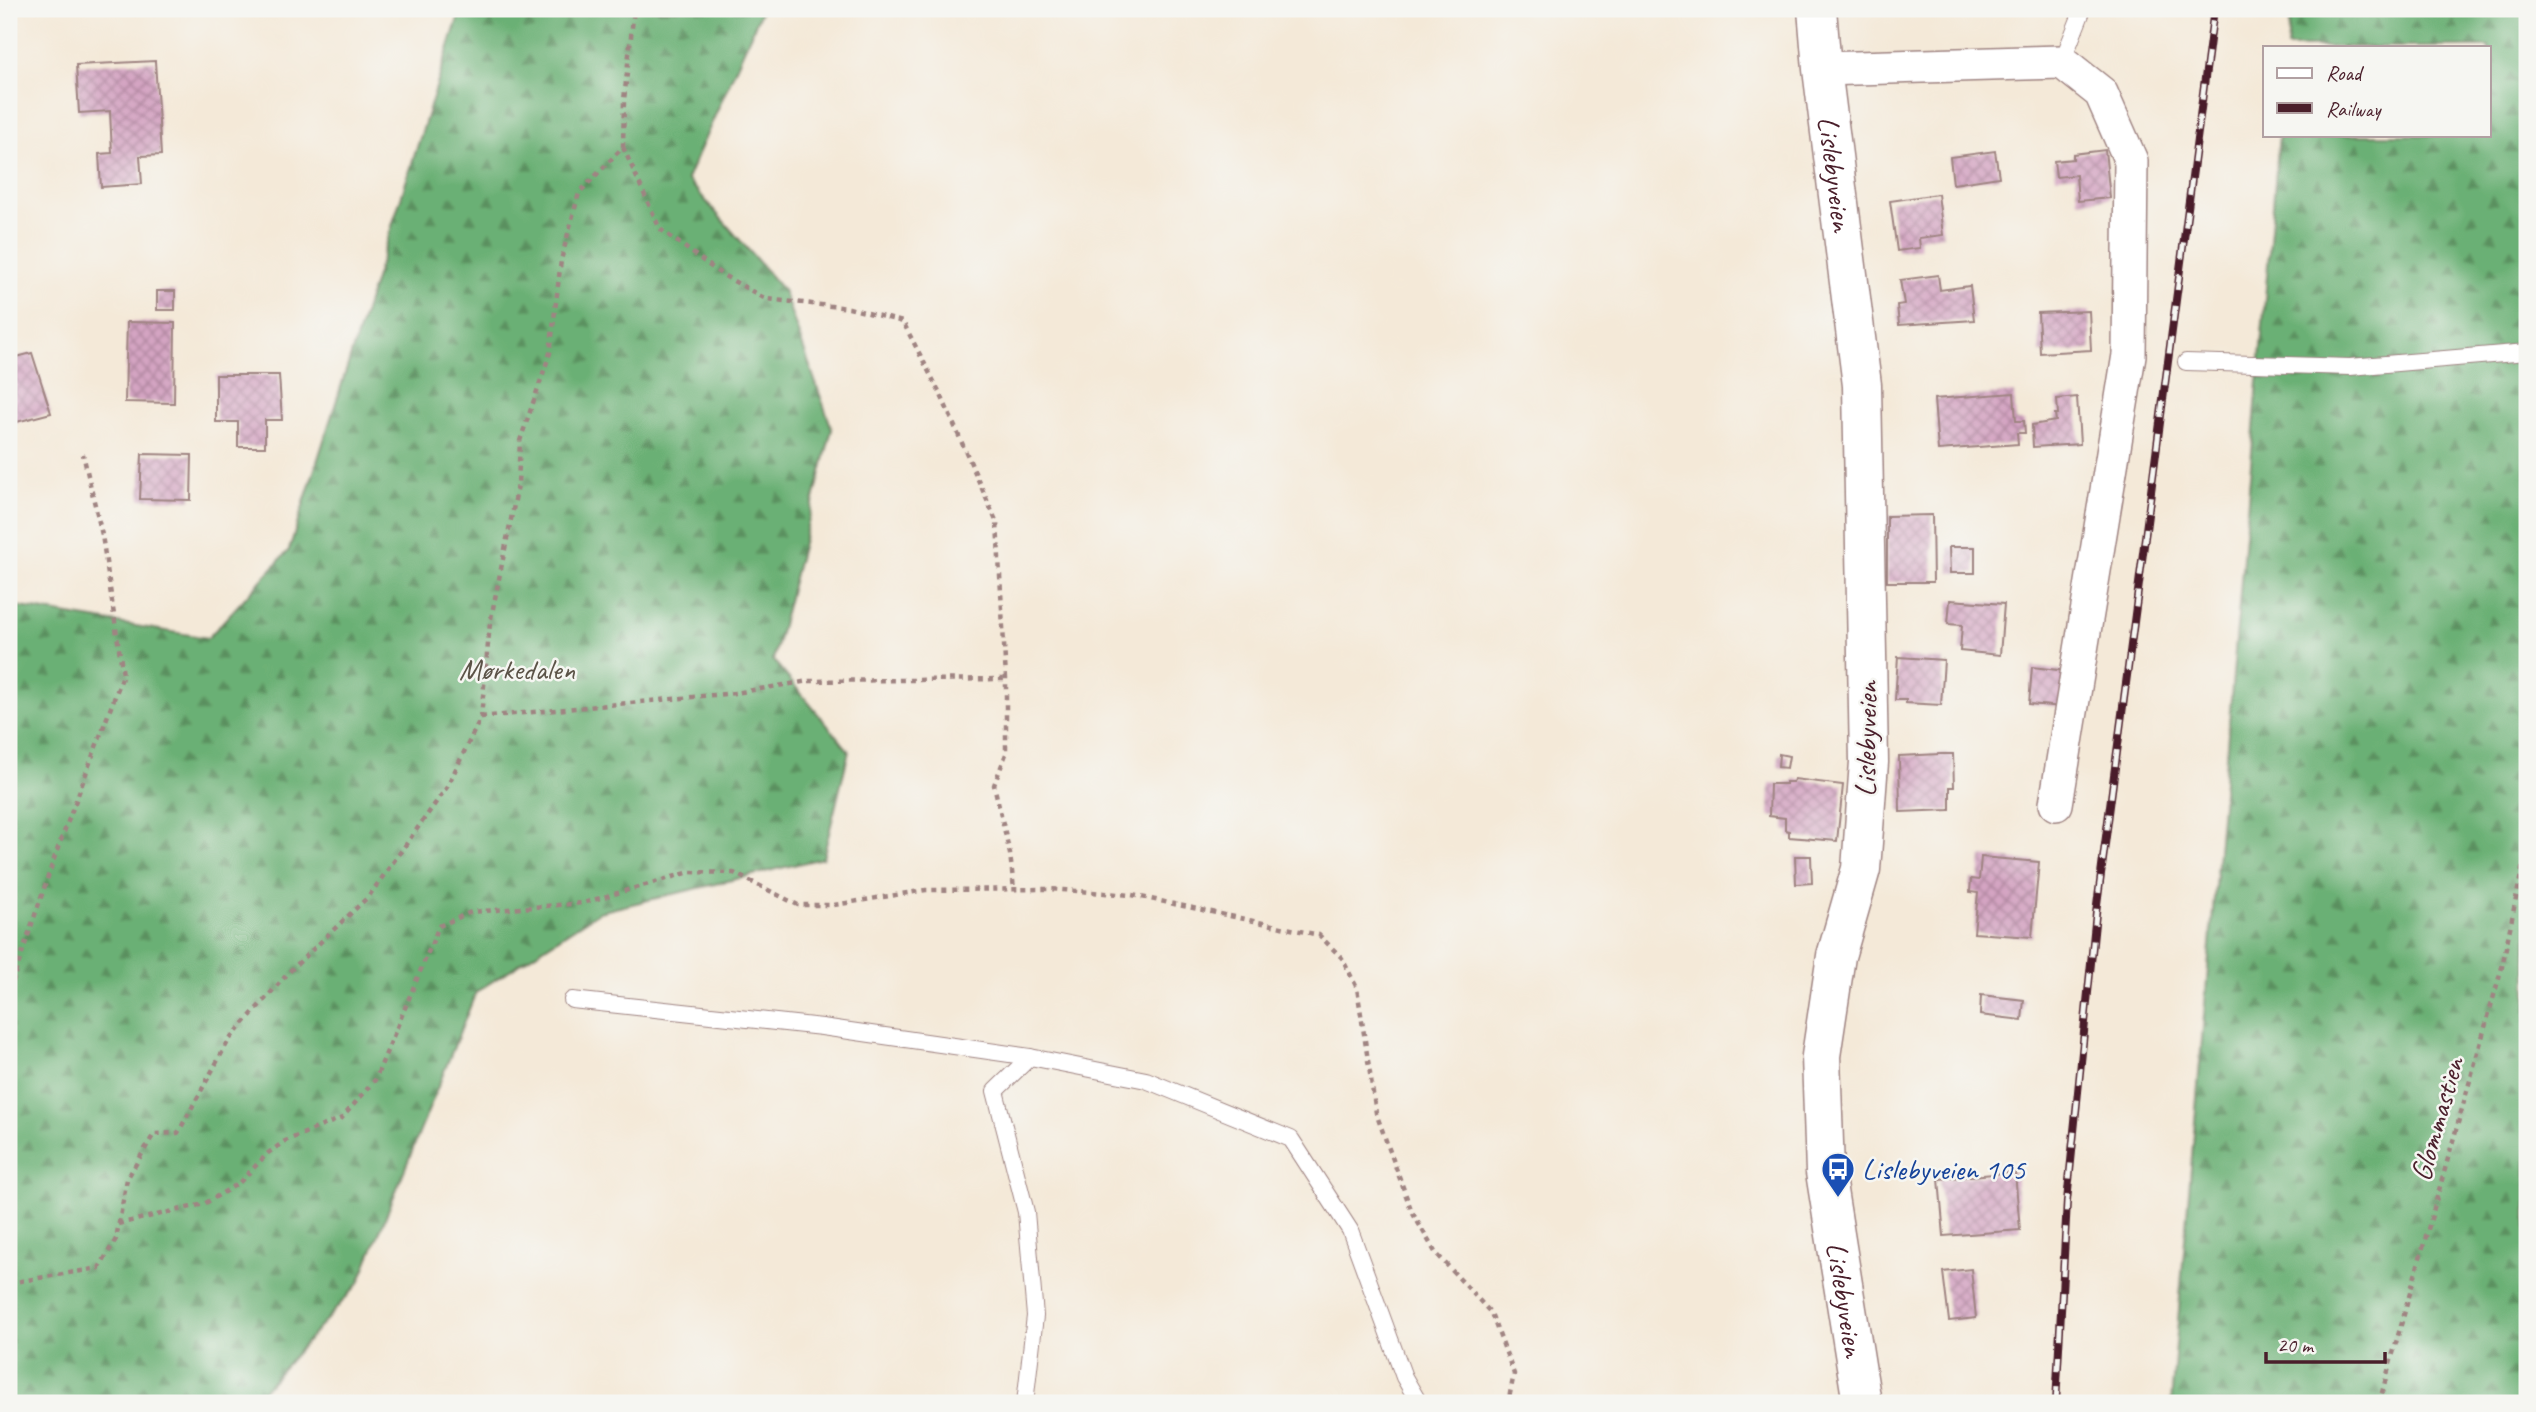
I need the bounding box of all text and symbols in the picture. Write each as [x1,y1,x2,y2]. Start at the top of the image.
legend [2263,46,2490,136]
text: Road [2326,60,2365,86]
text: Railway [2326,96,2382,122]
street label: Lislebyveien [1809,114,1862,235]
park label: Mørkedalen [459,650,575,688]
street label: Lislebyveien [1846,679,1886,797]
street label: Glommastien [2401,1051,2473,1185]
bus stop icon: Lislebyveien 105 [1819,1150,1857,1199]
place label: Lislebyveien 105 [1862,1150,2027,1188]
street label: Lislebyveien [1818,1239,1874,1361]
scale bar [2266,1321,2386,1365]
text: 20 m [2277,1332,2315,1358]

